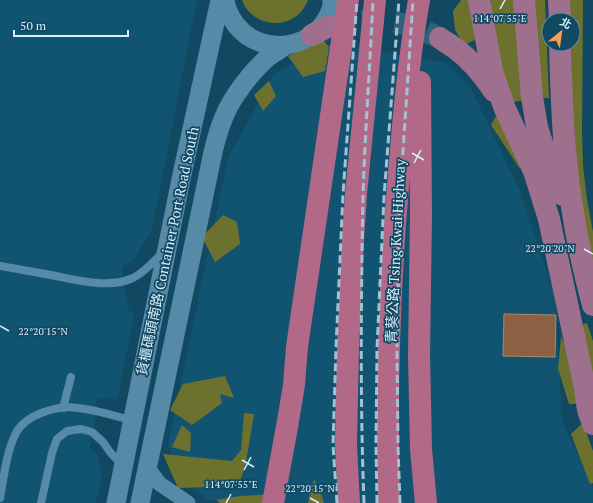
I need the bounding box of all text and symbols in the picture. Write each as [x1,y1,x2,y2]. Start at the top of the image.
scale bar [14,12,128,38]
text: 114°07'55"E [473,12,527,25]
north arrow [541,12,581,52]
text: 北 [558,14,574,32]
text: 50 m [20,18,47,33]
street label: 貨櫃碼頭南路 Container Port Road South [131,125,203,377]
street label: 青葵公路 Tsing Kwai Highway [381,157,409,344]
text: 22°20'20"N [525,242,575,255]
text: 22°20'15"N [18,325,68,338]
text: 114°07'55"E [204,478,258,491]
text: 22°20'15"N [285,482,335,495]

